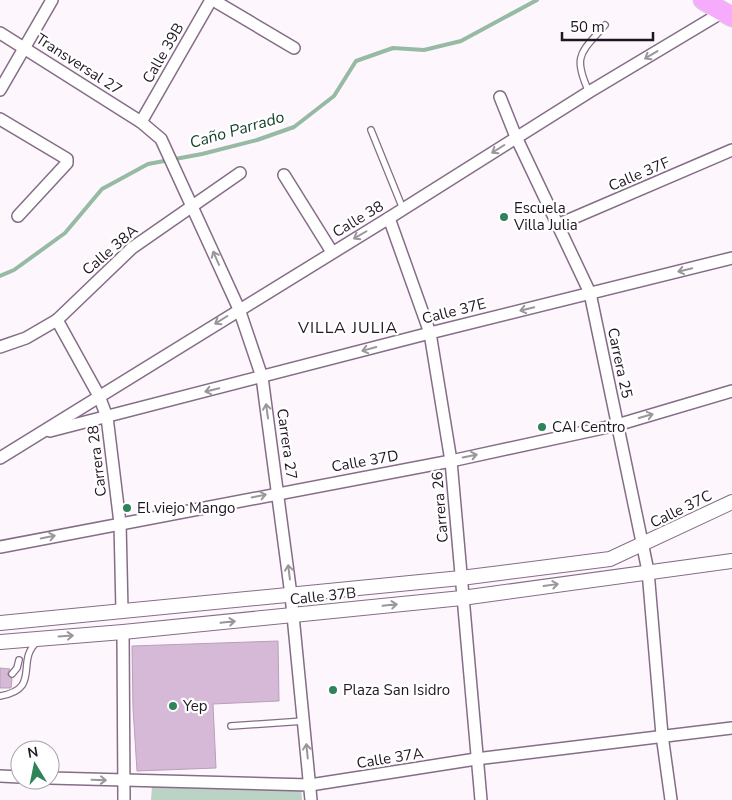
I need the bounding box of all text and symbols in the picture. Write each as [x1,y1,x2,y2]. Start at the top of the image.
scale bar [562,10,653,42]
text: 50 m [570,17,605,37]
street label: Calle 39B [138,19,188,87]
street label: Transversal 27 [32,29,126,99]
one-way arrow [644,50,658,60]
water label: Caño Parrado [187,106,287,154]
one-way arrow [491,144,505,154]
street label: Calle 37F [605,152,673,196]
street label: Calle 38 [329,196,387,242]
place label: Escuela Villa Julia [513,198,578,235]
marker: Escuela Villa Julia [498,211,510,223]
street label: Calle 38A [78,220,142,280]
one-way arrow [353,231,368,241]
one-way arrow [211,251,221,266]
one-way arrow [677,266,693,275]
street label: Calle 37E [420,293,488,329]
one-way arrow [519,305,535,314]
one-way arrow [215,316,229,326]
district label: VILLA JULIA [297,317,398,339]
street label: Carrera 25 [603,326,637,400]
one-way arrow [362,344,378,354]
one-way arrow [205,386,221,395]
one-way arrow [262,404,272,420]
street label: Carrera 27 [272,407,302,481]
one-way arrow [637,411,653,421]
place label: CAI Centro [552,417,625,437]
marker: CAI Centro [536,421,548,433]
street label: Carrera 28 [83,424,111,498]
street label: Calle 37D [330,445,400,477]
one-way arrow [462,451,478,461]
street label: Carrera 26 [427,470,453,544]
street label: Calle 37C [647,485,715,533]
one-way arrow [250,491,266,500]
place label: El viejo Mango [137,498,235,518]
marker: El viejo Mango [121,502,133,514]
one-way arrow [39,532,55,542]
one-way arrow [284,565,294,581]
one-way arrow [542,580,558,590]
street label: Calle 37B [289,583,357,609]
one-way arrow [381,600,397,610]
one-way arrow [220,617,236,627]
one-way arrow [58,631,74,641]
place label: Plaza San Isidro [343,680,450,700]
marker: Plaza San Isidro [327,684,339,696]
place label: Yep [182,696,208,716]
marker: Yep [167,700,179,712]
north arrow [10,740,60,790]
text: N [26,742,40,763]
street label: Calle 37A [355,743,425,773]
one-way arrow [302,744,312,760]
one-way arrow [90,775,106,785]

